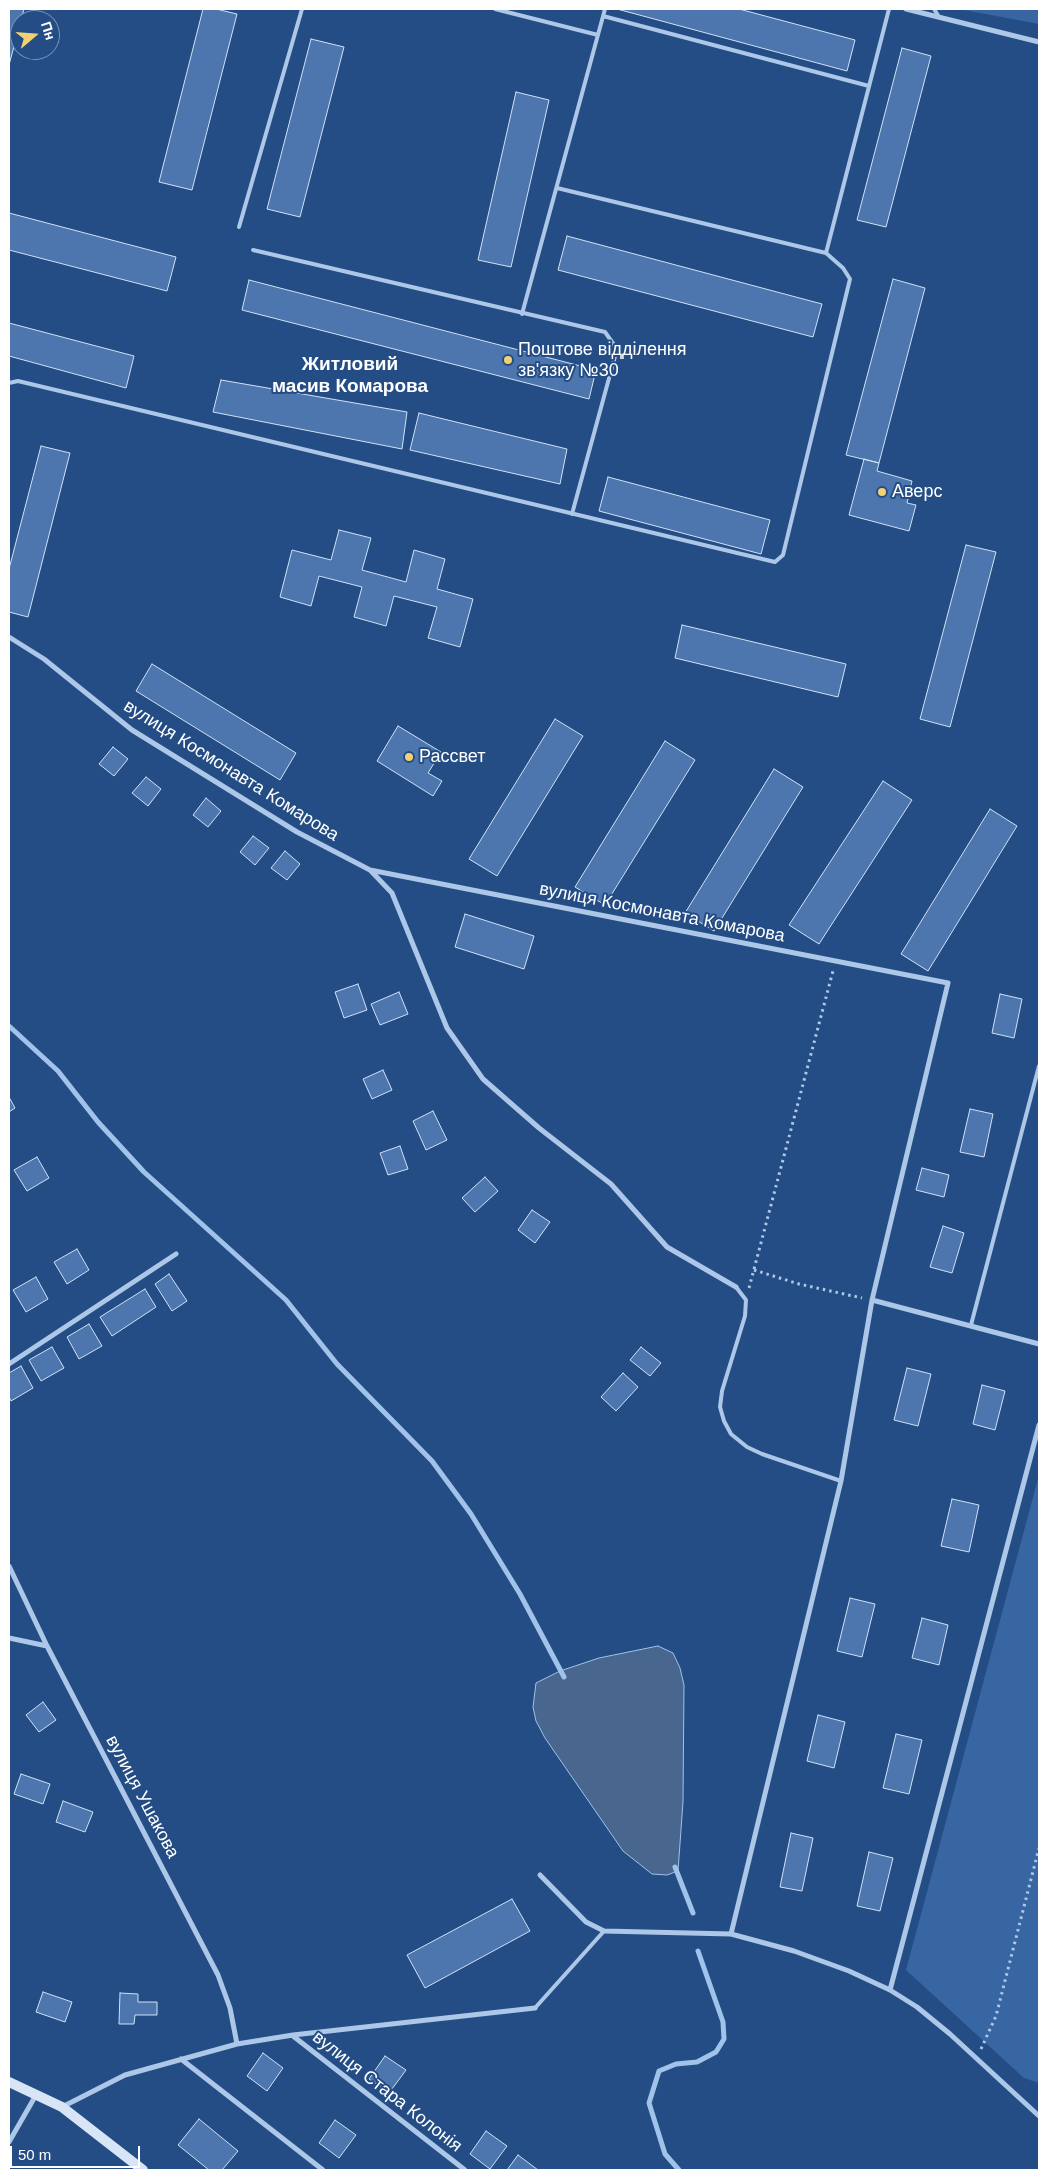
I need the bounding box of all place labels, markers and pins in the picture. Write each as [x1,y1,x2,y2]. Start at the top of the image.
place label: Поштове відділення зв'язку №30 [518,339,687,382]
marker: Поштове відділення зв'язку №30 [502,354,514,366]
place label: Аверс [892,481,942,503]
marker: Аверс [876,486,888,498]
place label: Рассвет [419,746,485,768]
marker: Рассвет [403,751,415,763]

